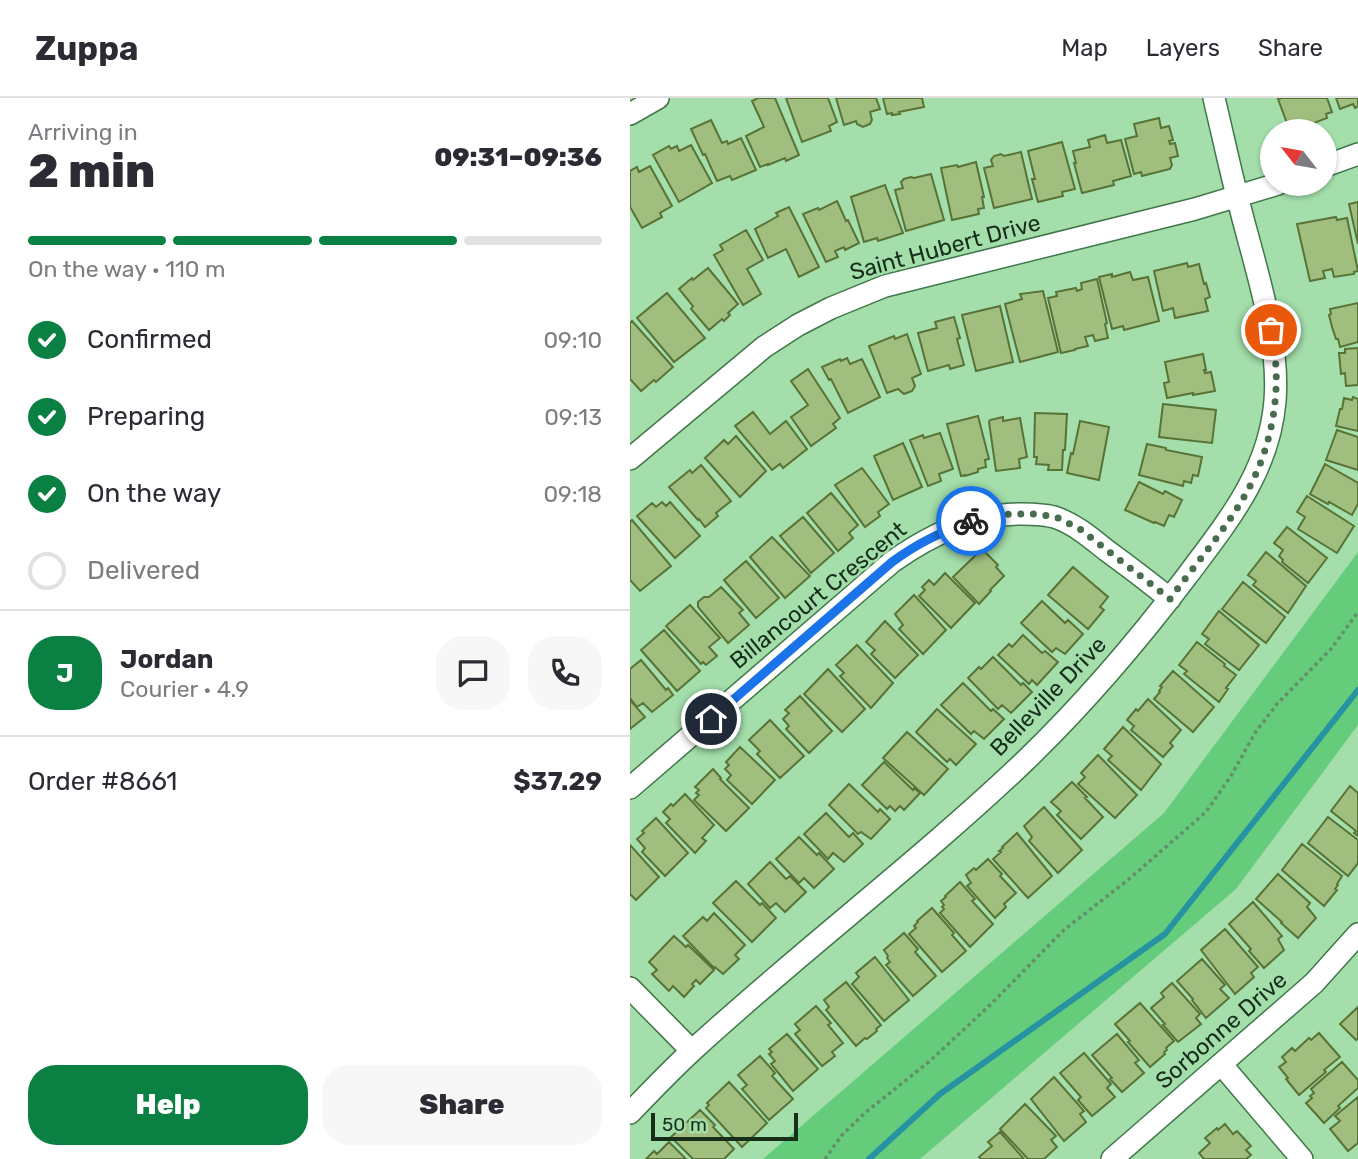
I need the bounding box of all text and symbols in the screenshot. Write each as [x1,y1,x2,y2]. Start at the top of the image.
text: Zuppa [35,29,138,68]
text: Map [1061,34,1108,62]
text: Layers [1146,34,1220,62]
text: Share [1258,34,1323,62]
text: Arriving in [28,118,138,146]
north arrow [1260,119,1337,196]
map controls [1260,119,1337,196]
text: 09:31–09:36 [434,142,602,173]
text: 2 min [28,144,155,199]
street label: Saint Hubert Drive [846,208,1044,286]
text: On the way · 110 m [28,255,226,283]
pin [1241,300,1301,360]
icon: bag [1252,311,1290,349]
icon: check [28,321,66,359]
text: Confirmed [87,324,212,355]
text: 09:10 [543,326,602,354]
icon: check [28,398,66,436]
text: Preparing [87,401,205,432]
text: 09:13 [544,403,602,431]
icon: check [28,475,66,513]
text: On the way [87,478,221,509]
text: 09:18 [543,480,602,508]
courier [936,486,1006,556]
icon: bike [952,502,990,540]
street label: Billancourt Crescent [724,515,912,675]
text: Delivered [87,555,200,586]
street label: Belleville Drive [984,630,1112,762]
button: chat [436,636,510,710]
button: phone [528,636,602,710]
text: Jordan [120,644,213,675]
text: J [56,658,74,689]
text: Courier · 4.9 [120,675,249,703]
pin [681,689,741,749]
icon: home [692,700,730,738]
text: Order #8661 [28,766,177,797]
text: $37.29 [513,766,602,797]
street label: Sorbonne Drive [1150,965,1292,1095]
button: Help [28,1065,308,1145]
button: Share [322,1065,602,1145]
scale bar [651,1110,798,1142]
text: 50 m [662,1113,707,1136]

